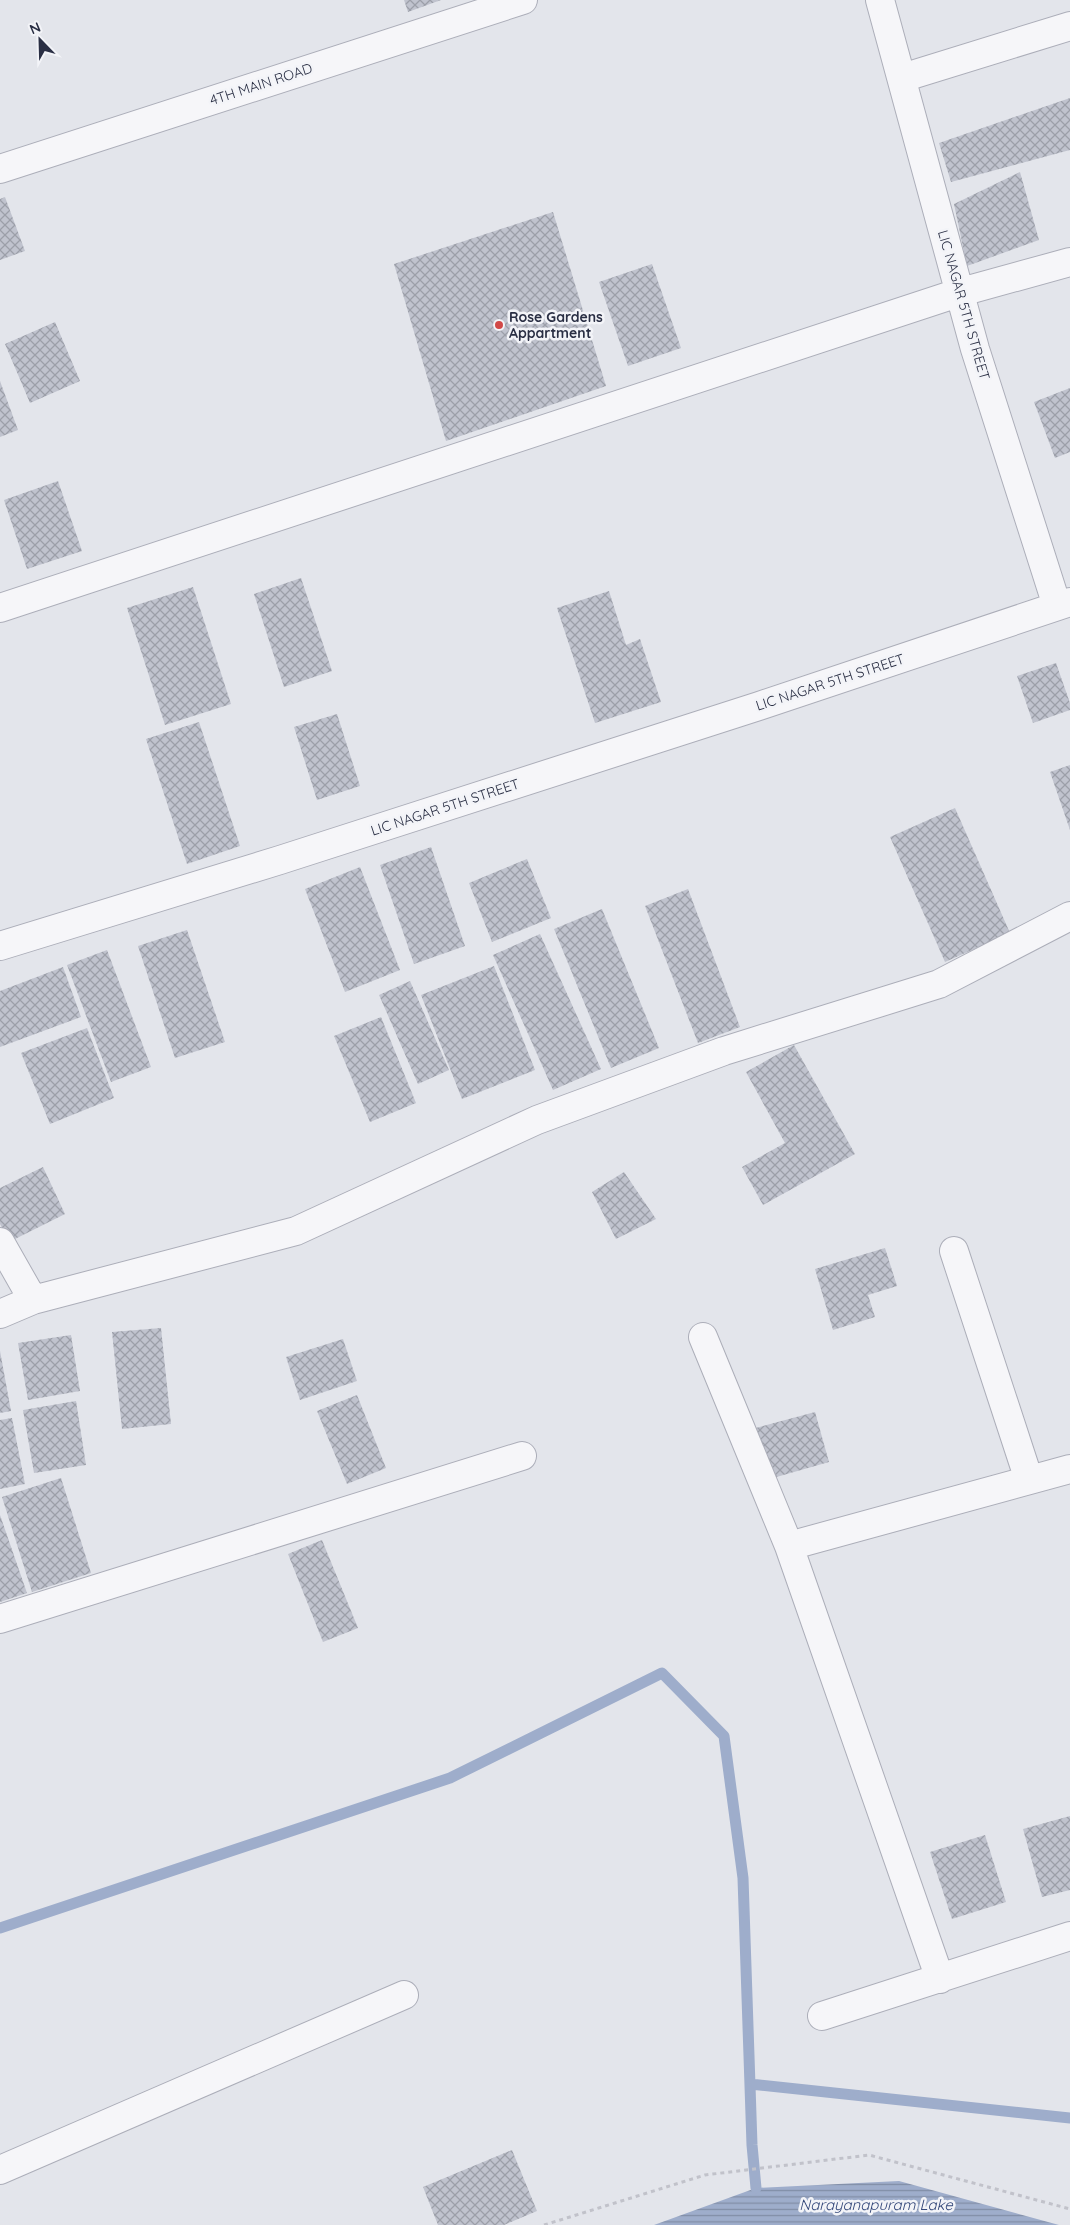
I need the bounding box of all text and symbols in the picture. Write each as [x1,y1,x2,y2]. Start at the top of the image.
north arrow [15,15,65,65]
text: N [27,18,43,38]
street label: 4TH MAIN ROAD [207,59,315,109]
street label: LIC NAGAR 5TH STREET [934,228,994,382]
place label: Rose Gardens Appartment [509,308,603,342]
marker: Rose Gardens Appartment [493,319,505,331]
street label: LIC NAGAR 5TH STREET [753,649,907,715]
street label: LIC NAGAR 5TH STREET [368,774,522,840]
water label: Narayanapuram Lake [799,2195,953,2214]

